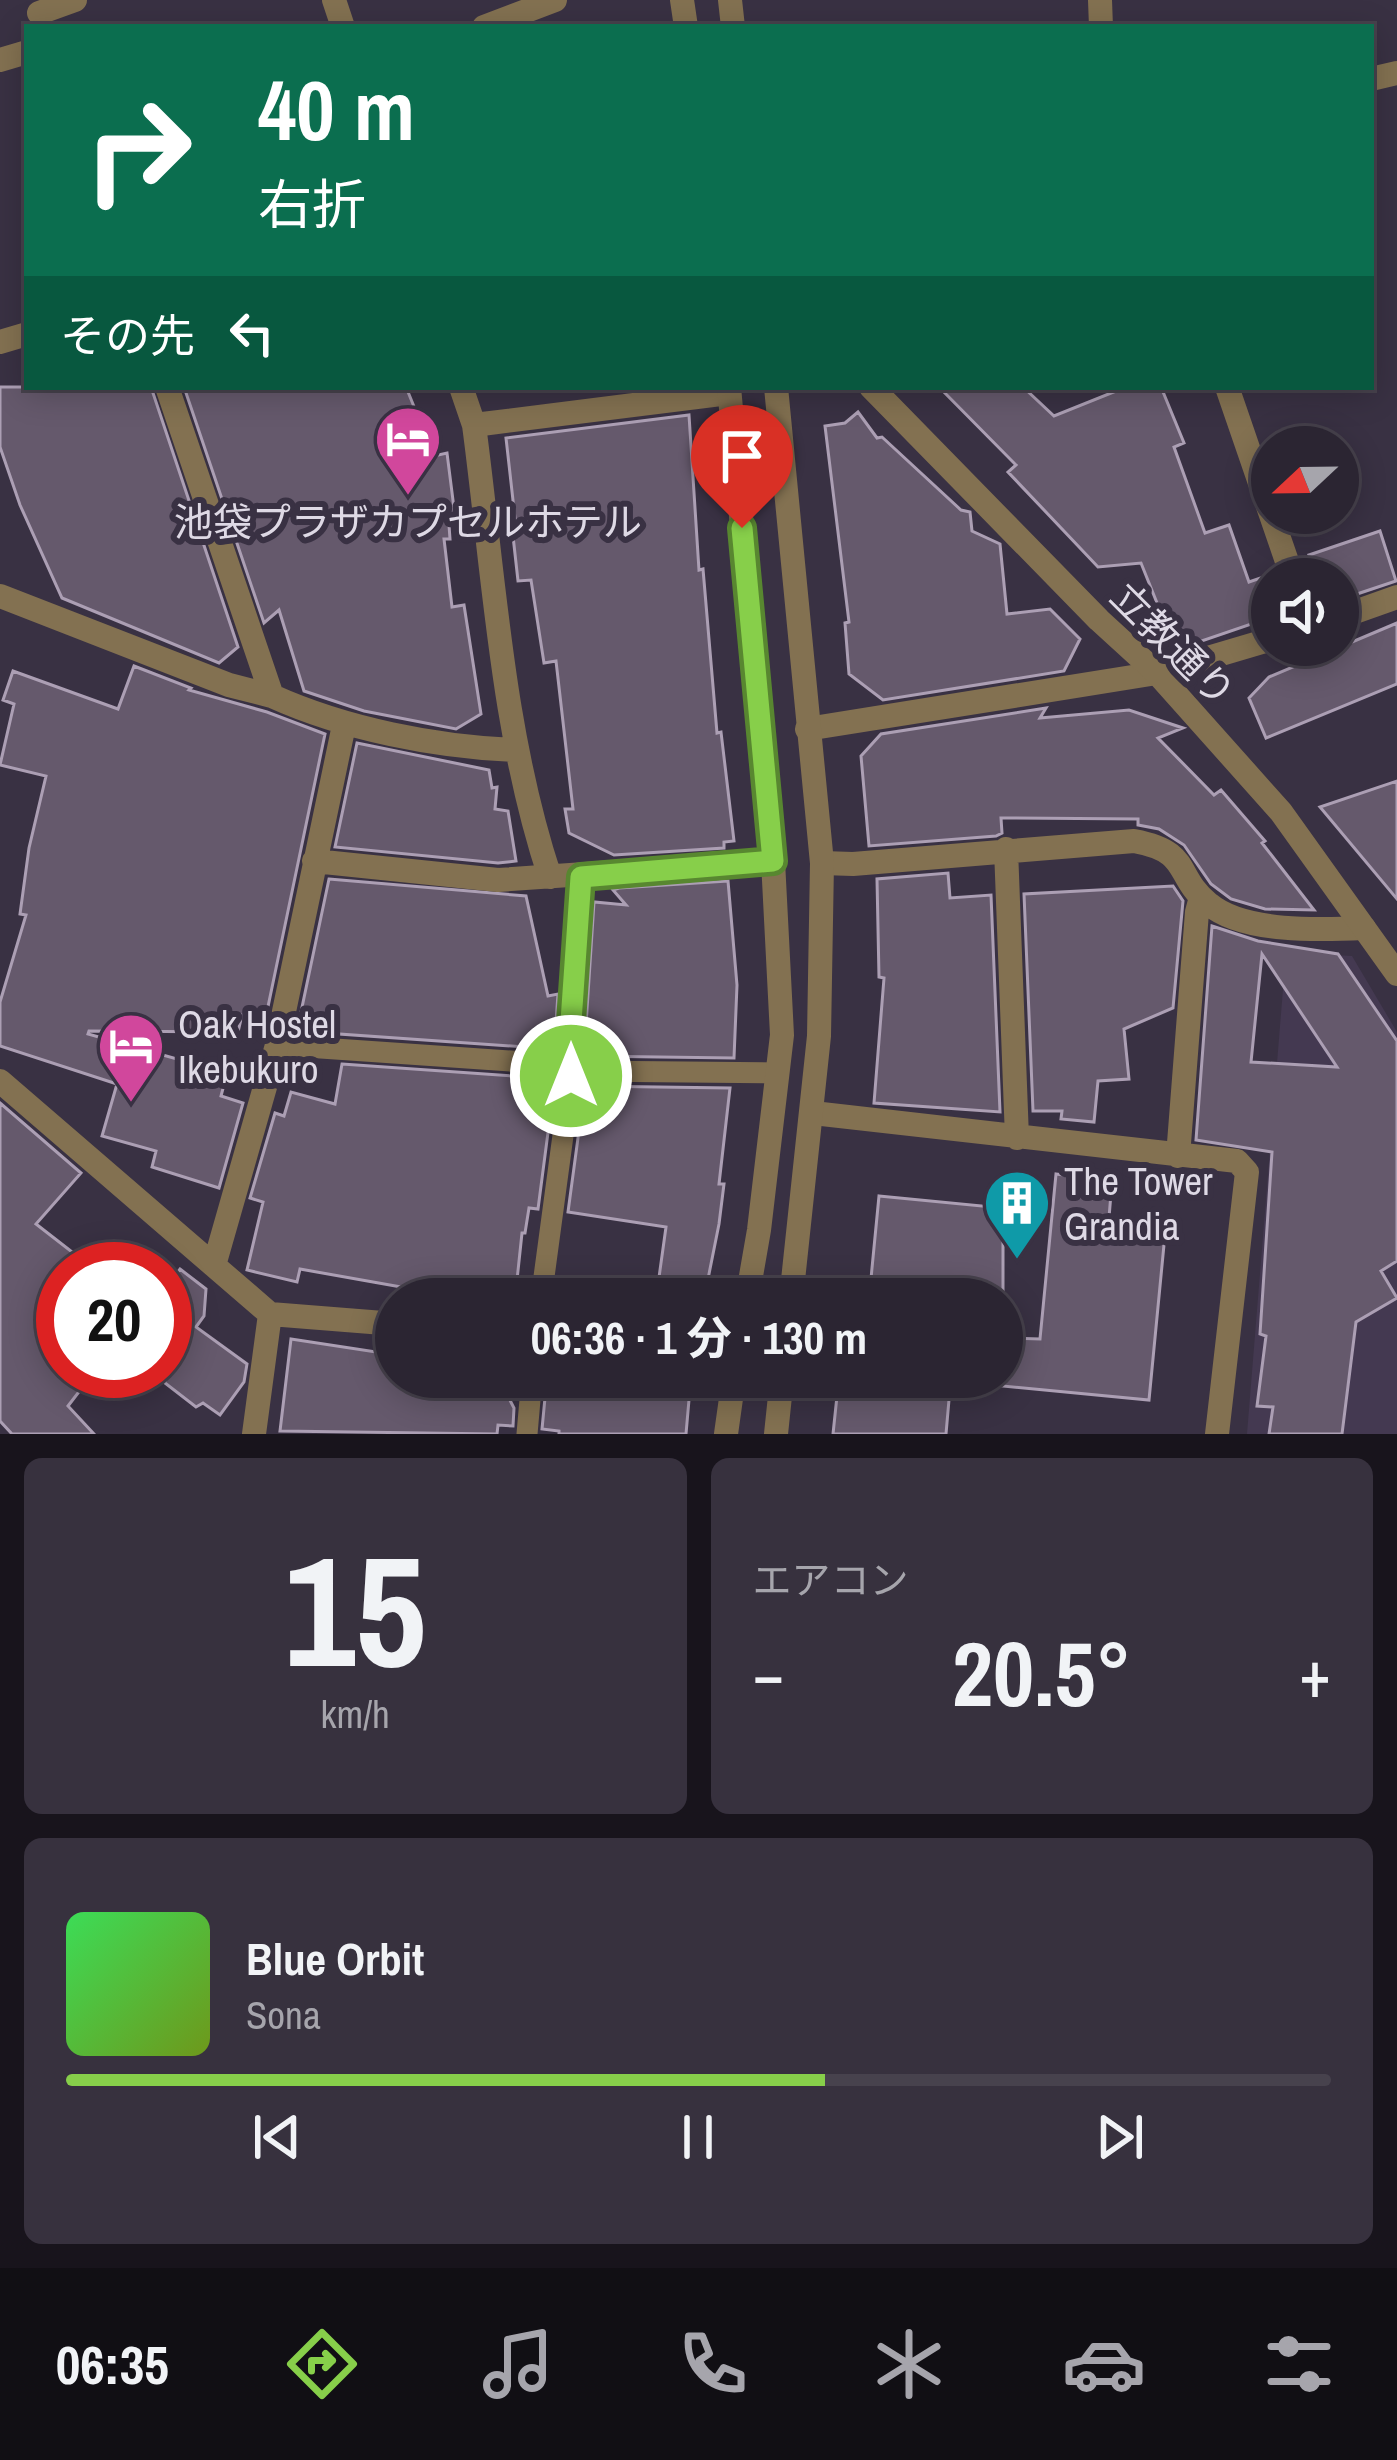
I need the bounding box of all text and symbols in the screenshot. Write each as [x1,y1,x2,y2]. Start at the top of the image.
text: 40 m [258,53,415,166]
icon: right [60,72,216,228]
text: 右折 [258,168,366,241]
icon: left [219,300,285,366]
text: その先 [60,305,195,366]
hotel icon: 池袋プラザカプセルホテル [373,404,443,498]
pin [691,405,793,528]
icon: arrive [709,423,775,489]
north arrow [1251,426,1359,534]
map controls [1251,426,1359,666]
place label: 池袋プラザカプセルホテル [174,496,642,548]
button: sound [1251,558,1359,666]
street label: 立教通り [1099,570,1247,718]
place label: Oak Hostel Ikebukuro [178,998,336,1095]
hotel icon: Oak Hostel Ikebukuro [96,1011,166,1105]
position arrow [508,1013,634,1139]
place label: The Tower Grandia [1064,1155,1213,1252]
building icon: The Tower Grandia [982,1168,1052,1262]
speed limit sign: 20 [36,1242,192,1398]
text: 06:36 · 1 分 · 130 m [531,1307,867,1368]
text: 15 [284,1505,426,1715]
text: エアコン [753,1554,909,1606]
text: 20.5° [952,1613,1132,1734]
text: − [753,1629,784,1718]
text: + [1299,1629,1331,1718]
text: km/h [321,1688,390,1740]
text: Blue Orbit [246,1928,424,1989]
text: Sona [246,1989,321,2041]
icon: previous [244,2104,310,2170]
icon: pause [665,2104,731,2170]
icon: next [1087,2104,1153,2170]
icon: directions [280,2322,364,2406]
icon: music [476,2322,560,2406]
icon: phone [671,2322,755,2406]
icon: climate [867,2322,951,2406]
icon: car [1062,2322,1146,2406]
icon: filters [1257,2322,1341,2406]
text: 06:35 [56,2328,169,2401]

